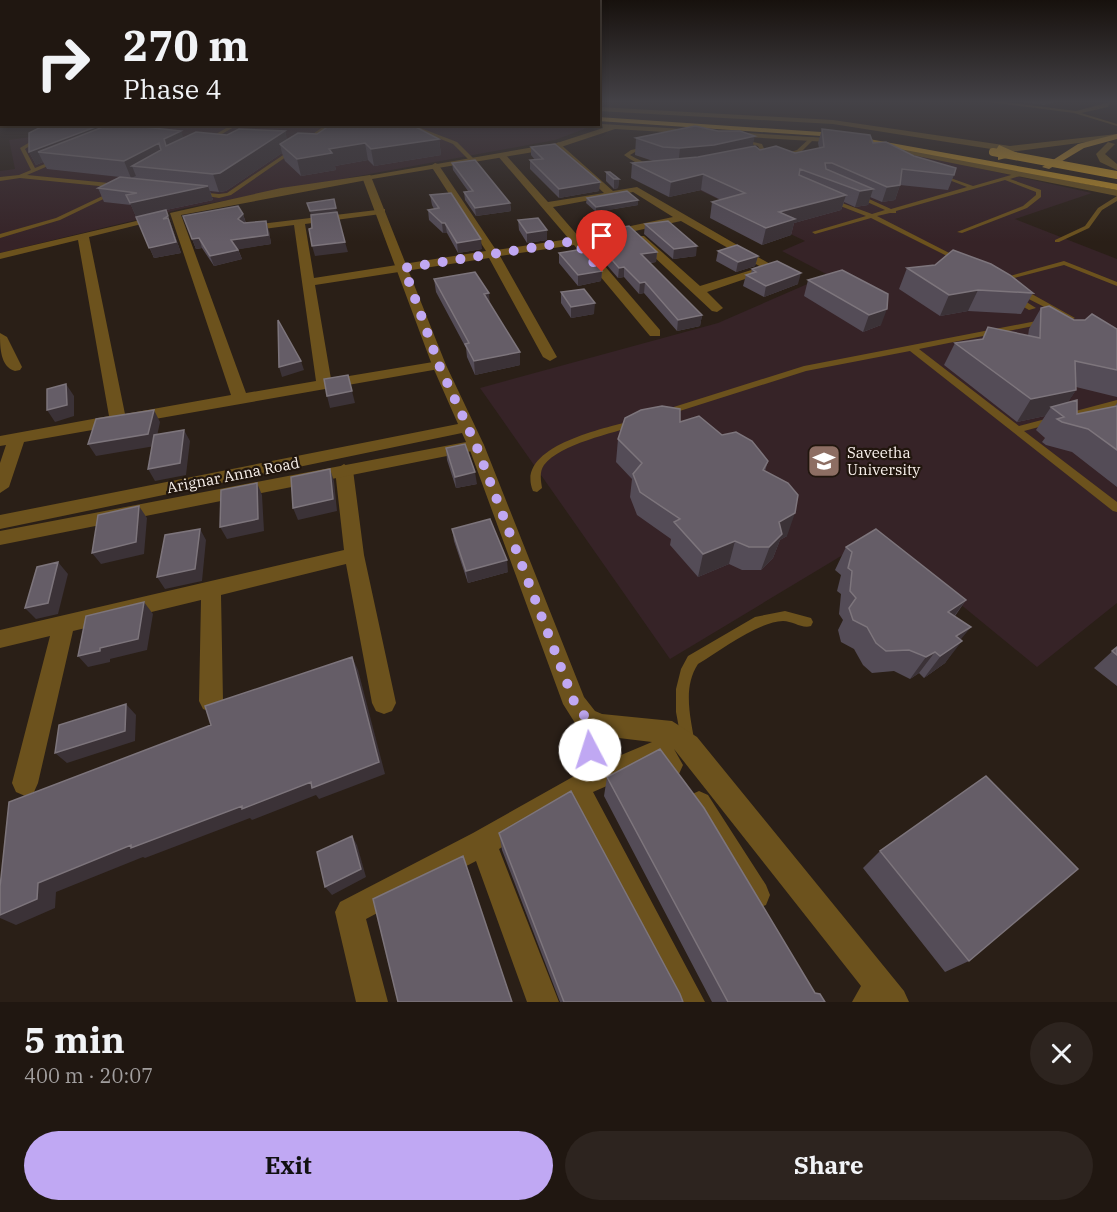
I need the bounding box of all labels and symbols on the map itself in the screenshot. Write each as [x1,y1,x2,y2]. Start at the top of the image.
pin [576,210,627,272]
school or university icon: Saveetha University [806,443,842,479]
place label: Saveetha University [847,443,920,479]
street label: Arignar Anna Road [165,453,301,497]
position arrow [558,718,622,782]

